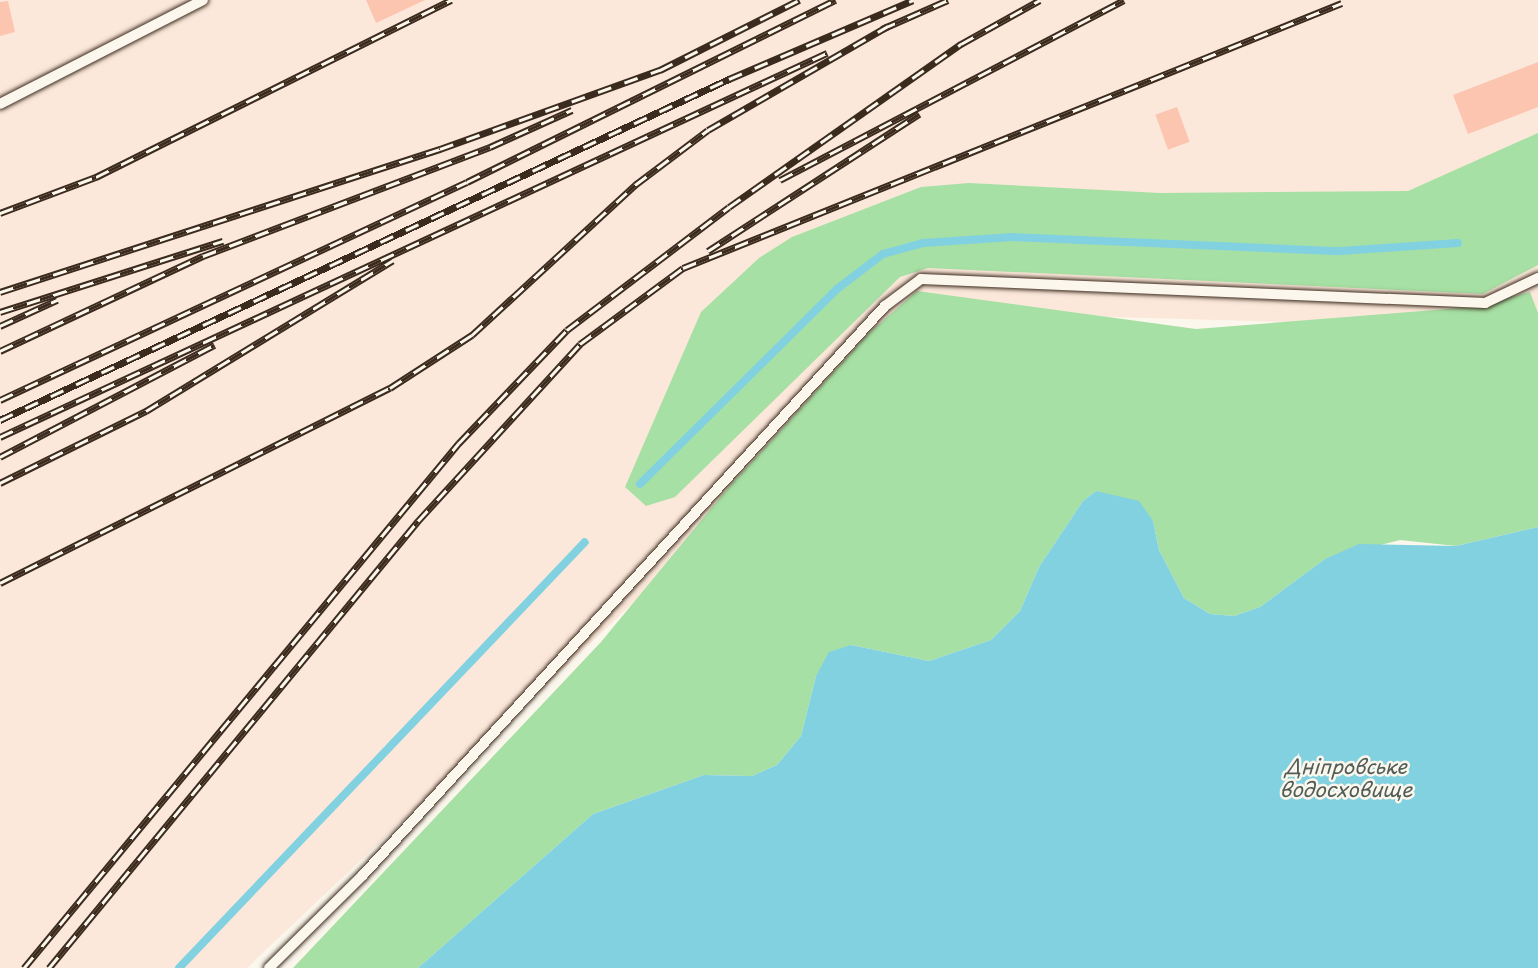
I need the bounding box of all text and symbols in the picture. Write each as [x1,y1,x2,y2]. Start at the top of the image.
water label: Дніпровське водосховище [1279,754,1413,801]

